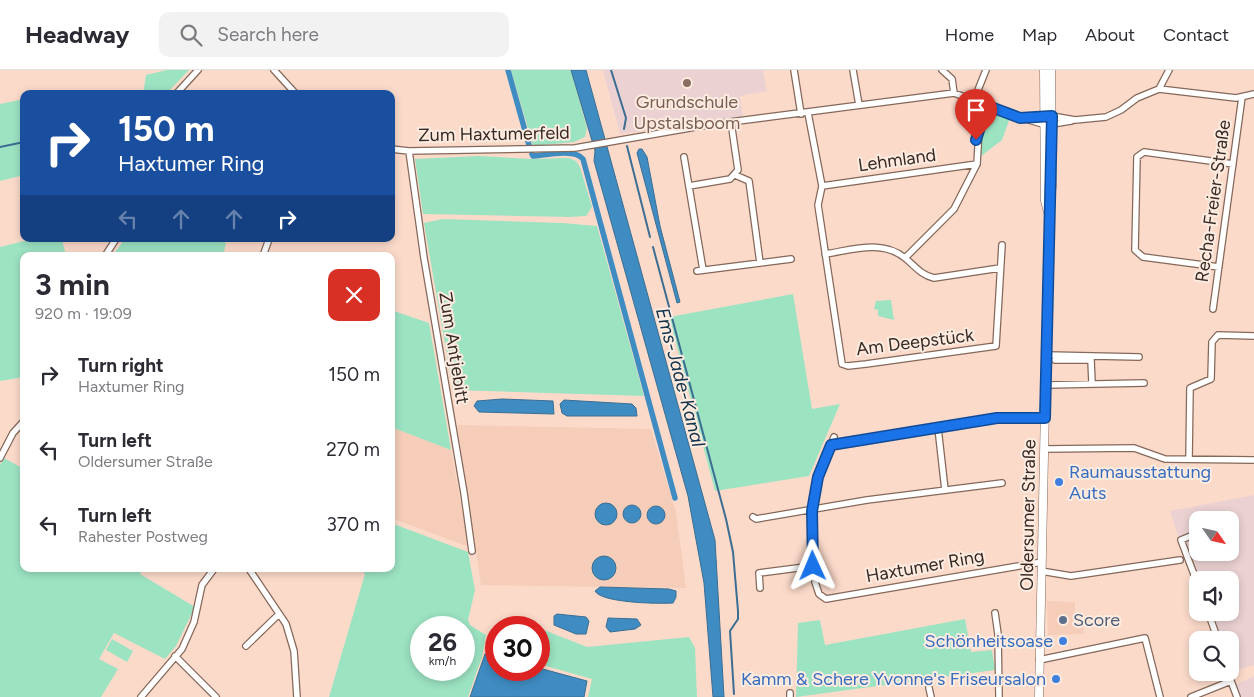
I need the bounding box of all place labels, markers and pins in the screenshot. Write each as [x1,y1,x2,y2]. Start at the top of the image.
marker: Grundschule Upstalsboom [681,77,693,89]
pin [955,89,997,140]
place label: Grundschule Upstalsboom [634,91,740,134]
place label: Raumausstattung Auts [1069,461,1211,504]
marker: Raumausstattung Auts [1053,476,1065,488]
place label: Score [1073,609,1120,631]
marker: Score [1057,614,1069,626]
place label: Schönheitsoase [925,630,1053,652]
marker: Schönheitsoase [1057,635,1069,647]
place label: Kamm & Schere Yvonne's Friseursalon [741,668,1046,690]
marker: Kamm & Schere Yvonne's Friseursalon [1050,673,1062,685]

